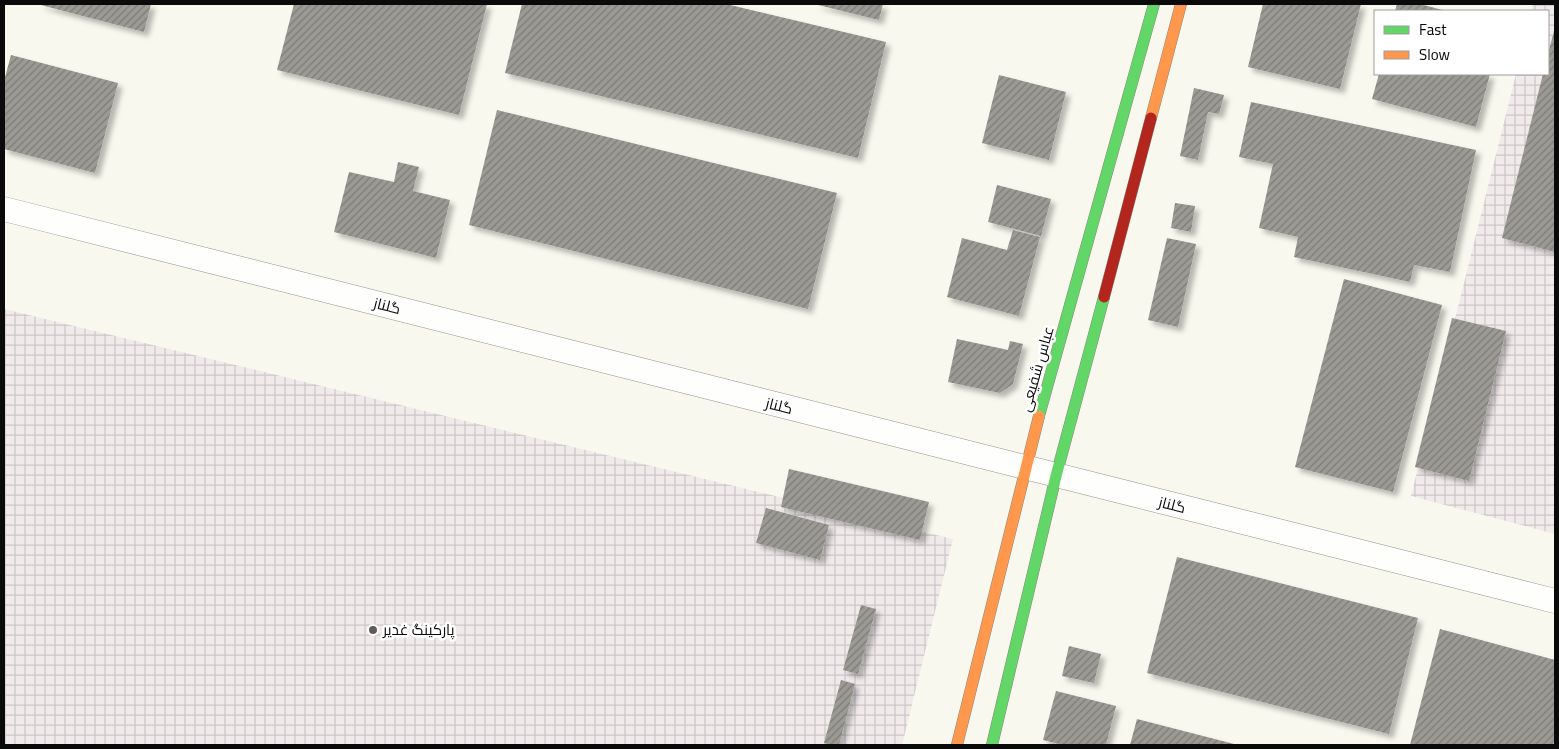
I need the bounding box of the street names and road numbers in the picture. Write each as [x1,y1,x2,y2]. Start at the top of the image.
street label: گلناز [369,288,404,323]
street label: عباس شفیعی [1010,322,1063,415]
street label: گلناز [761,388,796,423]
street label: گلناز [1154,487,1189,522]

